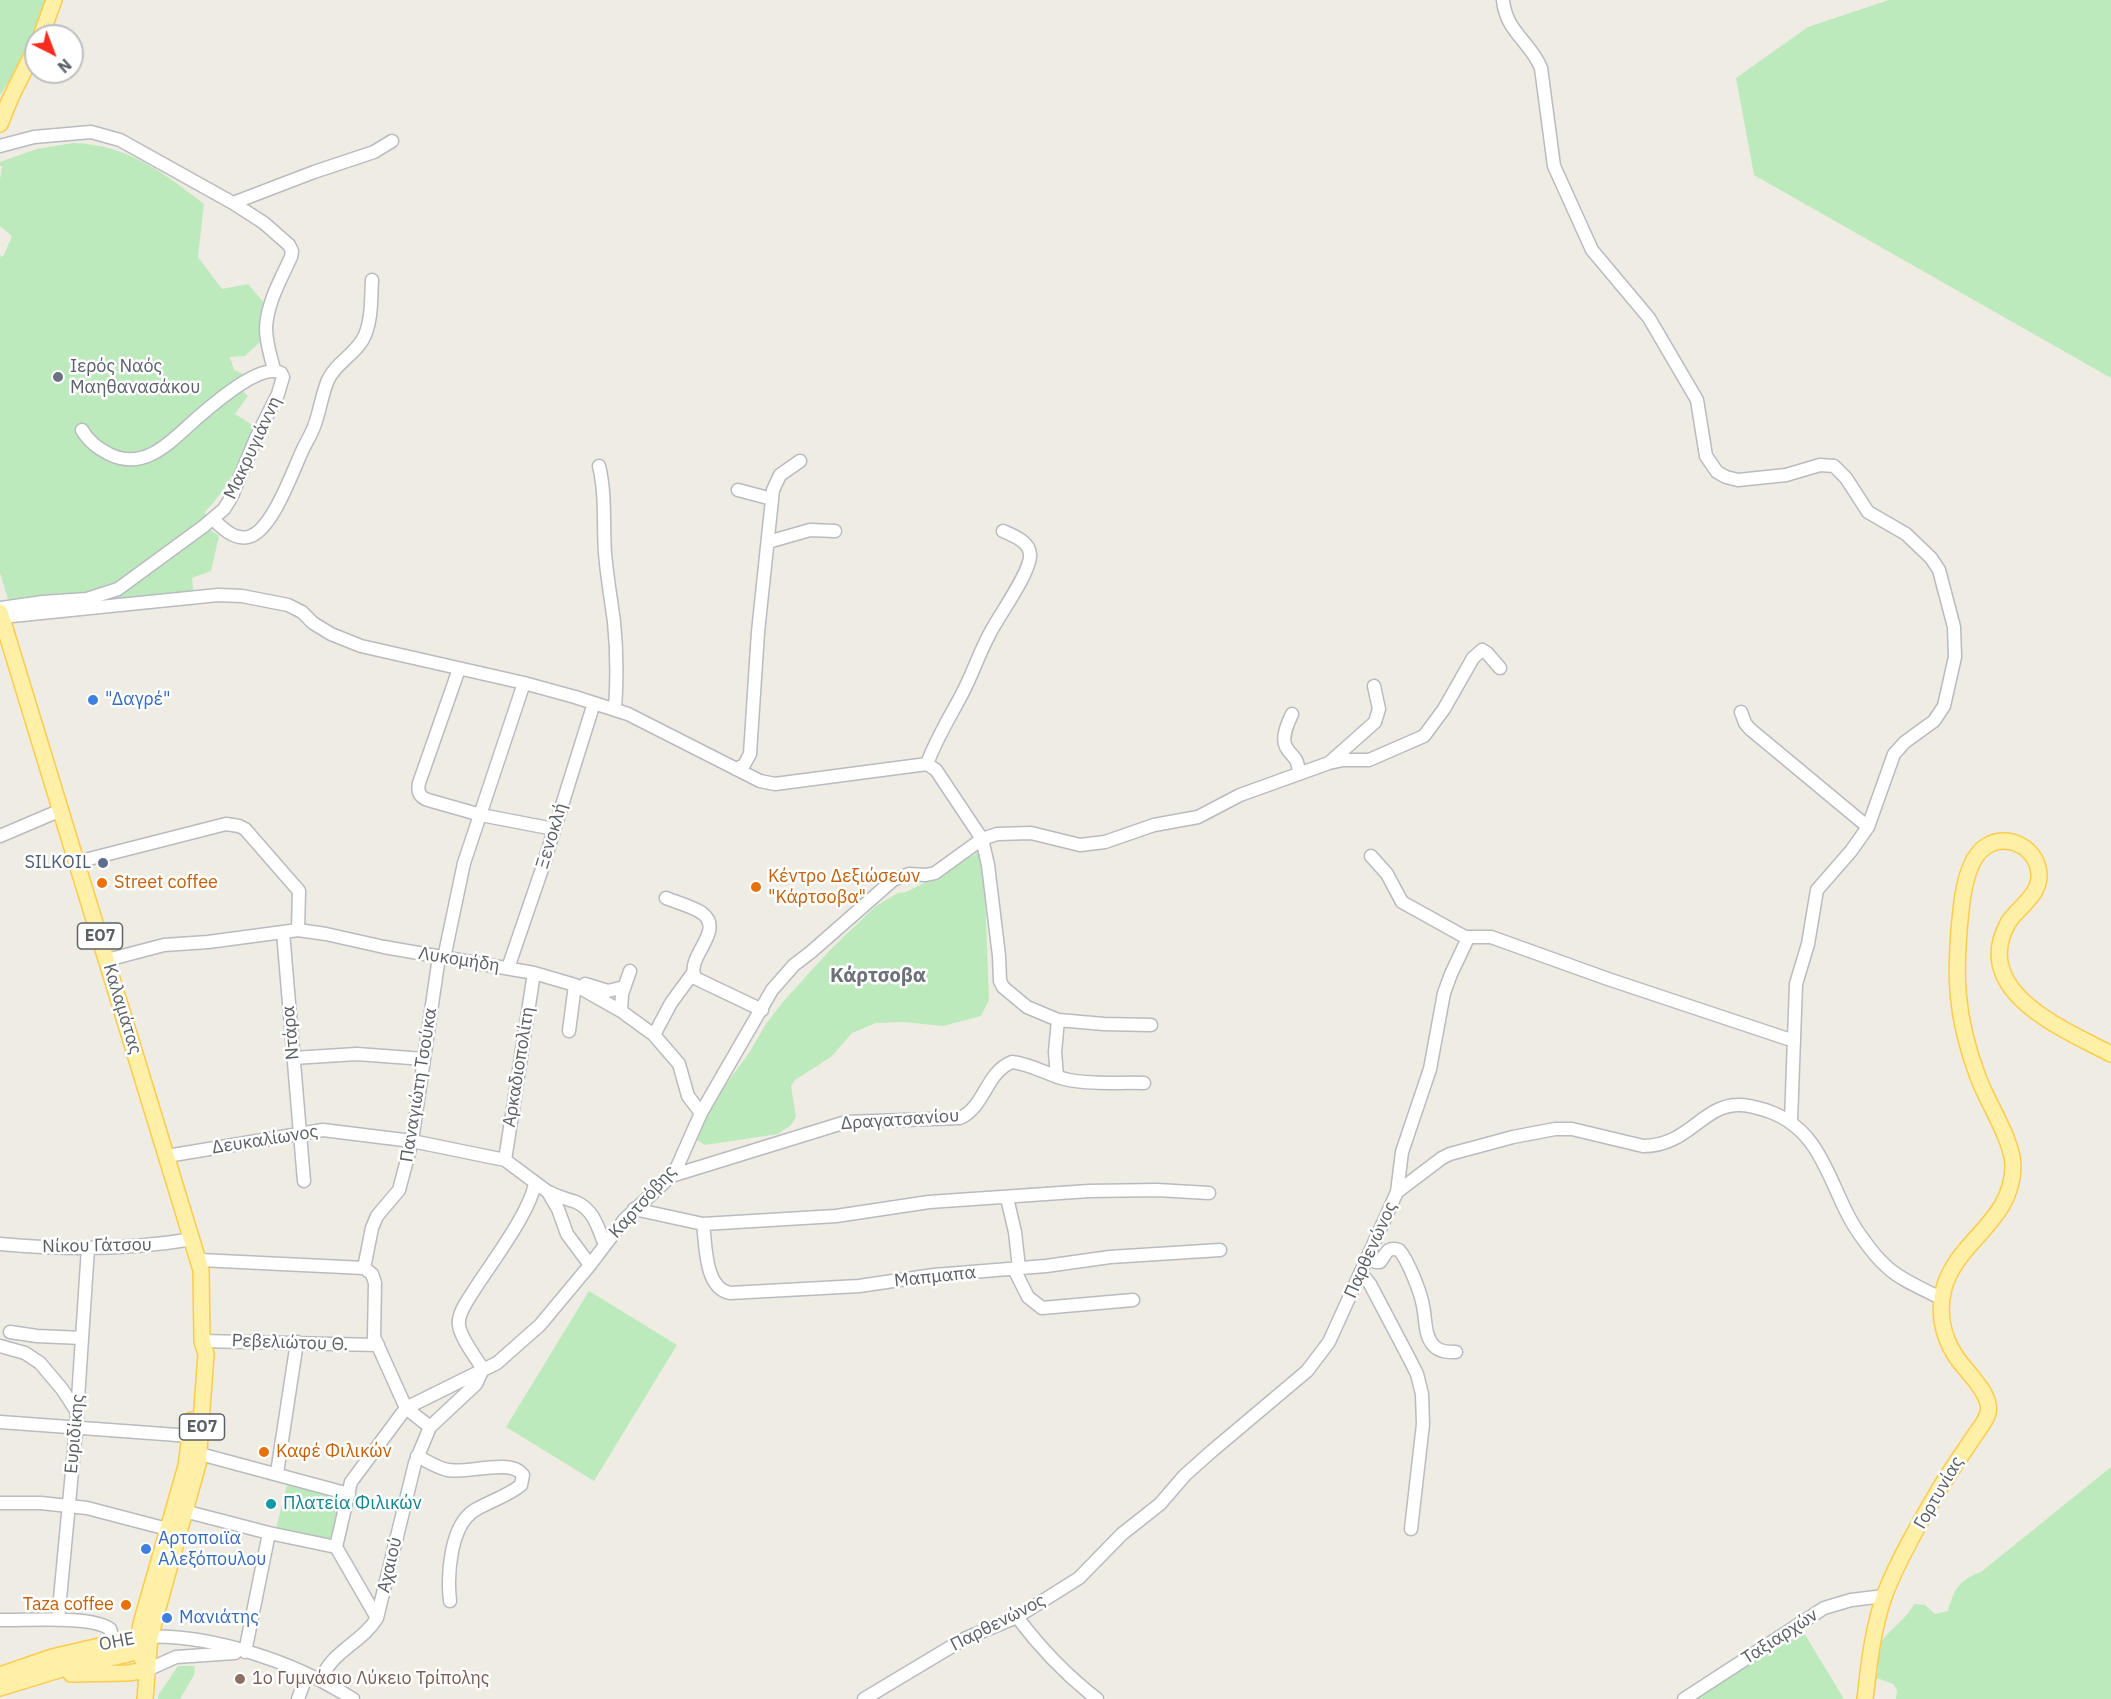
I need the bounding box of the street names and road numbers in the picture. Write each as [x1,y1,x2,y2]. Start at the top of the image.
street label: Μακρυγιάννη [220,393,286,503]
street label: Ξενοκλή [532,800,572,872]
road number: ΕΟ7 [78,923,122,949]
street label: Λυκομήδη [417,943,501,977]
street label: Καλαμάτας [98,961,146,1057]
street label: Ντάρα [278,1005,304,1061]
street label: Αρκαδιοπολίτη [499,1005,539,1129]
street label: Παναγιώτη Τσούκα [396,1006,442,1164]
street label: Δραγατσανίου [840,1105,960,1135]
street label: Δευκαλίωνος [210,1121,320,1159]
street label: Καρτσόβης [605,1161,681,1243]
street label: Παρθενώνος [1340,1198,1402,1302]
street label: Νίκου Γάτσου [42,1234,152,1258]
street label: Μαπμαπα [893,1262,977,1292]
street label: Ρεβελιώτου Θ. [231,1330,349,1356]
street label: Ευριδίκης [61,1393,89,1475]
road number: ΕΟ7 [180,1414,224,1440]
street label: Γορτυνίας [1910,1453,1968,1533]
street label: Αχαιού [373,1535,407,1595]
street label: Παρθενώνος [947,1590,1049,1656]
street label: Ταξιαρχών [1738,1604,1822,1670]
street label: ΟΗΕ [97,1628,137,1656]

